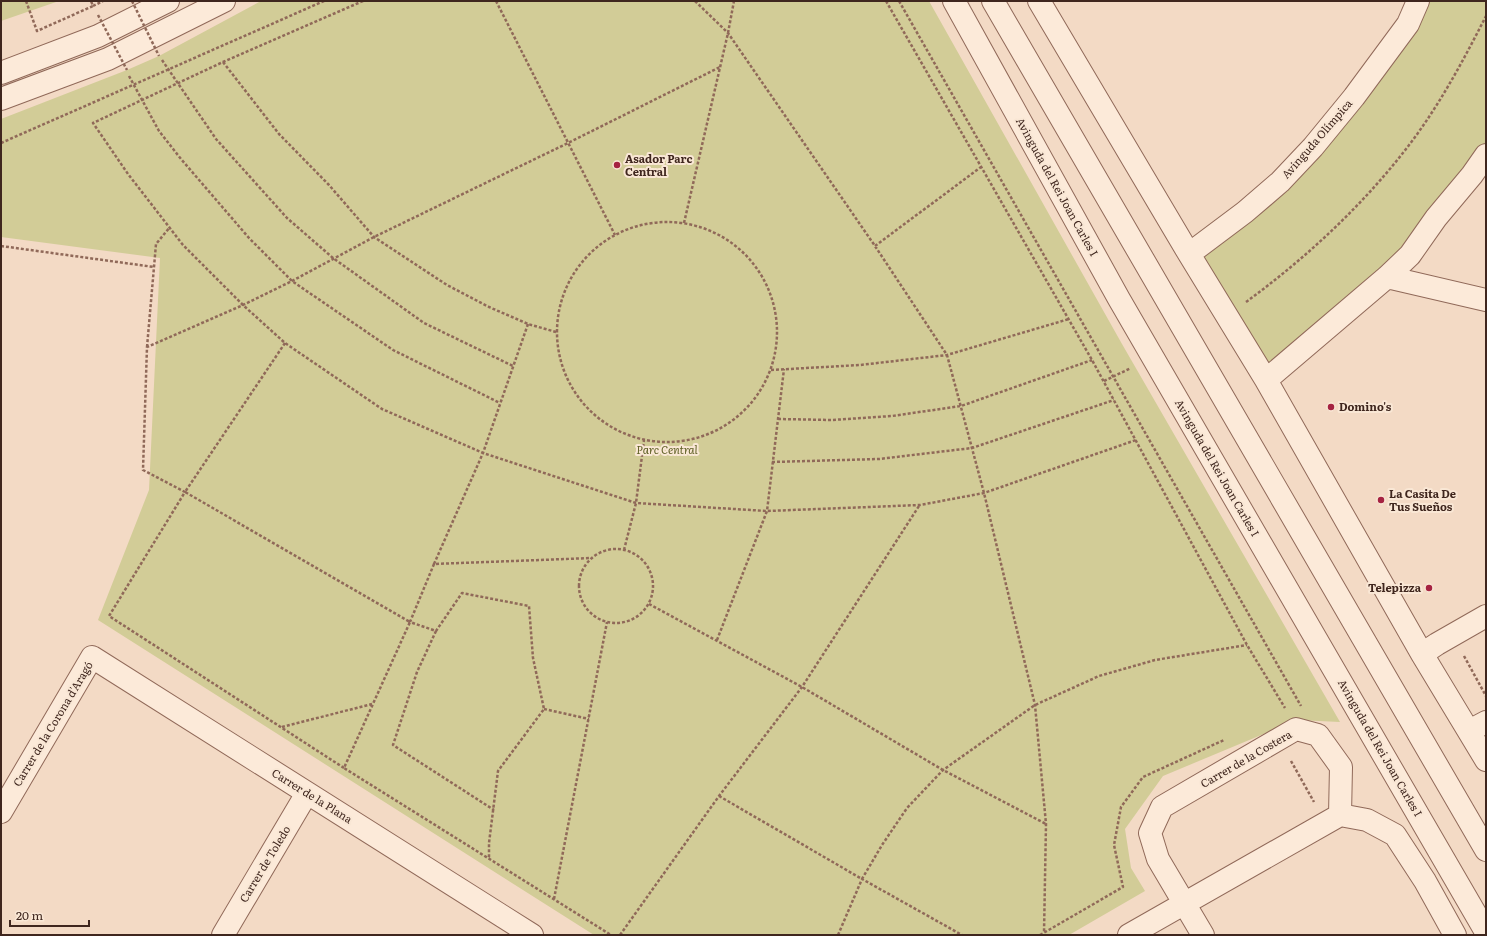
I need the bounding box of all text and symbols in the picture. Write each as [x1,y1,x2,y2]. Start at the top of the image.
street label: Avinguda Olímpica [1277,95,1355,182]
street label: Avinguda del Rei Joan Carles I [1013,114,1103,259]
place label: Asador Parc Central [625,150,692,179]
marker: Asador Parc Central [612,160,622,170]
street label: Avinguda del Rei Joan Carles I [1172,396,1264,539]
place label: Domino's [1339,398,1392,414]
marker: Domino's [1326,402,1336,412]
park label: Parc Central [636,441,699,457]
place label: La Casita De Tus Sueños [1389,485,1456,514]
marker: La Casita De Tus Sueños [1376,495,1386,505]
place label: Telepizza [1368,579,1422,595]
marker: Telepizza [1424,583,1434,593]
street label: Carrer de la Corona d'Aragó [8,658,96,789]
street label: Avinguda del Rei Joan Carles I [1335,676,1427,819]
street label: Carrer de la Costera [1197,725,1294,791]
street label: Carrer de la Plana [269,764,356,826]
street label: Carrer de Toledo [235,822,293,905]
scale bar [10,902,89,928]
text: 20 m [16,906,43,924]

